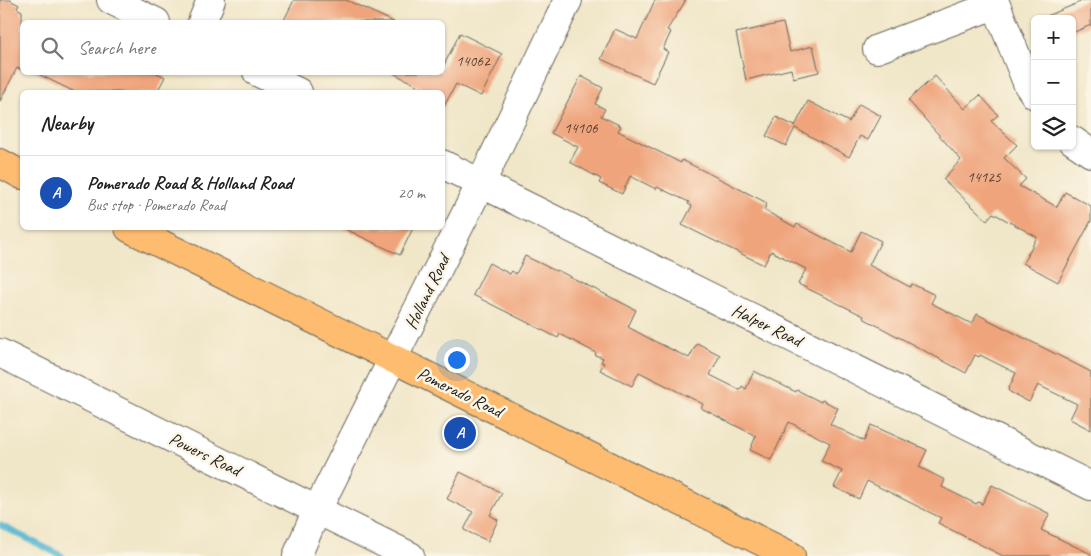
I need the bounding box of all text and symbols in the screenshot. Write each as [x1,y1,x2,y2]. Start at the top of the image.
map controls [1031,15,1076,150]
button: + [1031,15,1076,60]
search box [20,20,445,75]
icon: search [38,34,66,62]
text: Search here [78,36,155,60]
house number: 14062 [456,52,491,71]
button: − [1031,60,1076,105]
button: layers [1031,105,1076,150]
text: Nearby [40,110,93,136]
house number: 14106 [564,119,599,138]
house number: 14125 [967,168,1002,187]
text: Pomerado Road & Holland Road [87,171,292,195]
text: A [52,183,60,203]
text: 20 m [398,183,425,203]
text: Bus stop · Pomerado Road [87,195,226,215]
street label: Holland Road [400,249,456,333]
street label: Halper Road [728,299,808,353]
your location [444,347,470,373]
street label: Pomerado Road [414,362,509,423]
pin: A [444,414,476,452]
street label: Powers Road [166,427,247,482]

